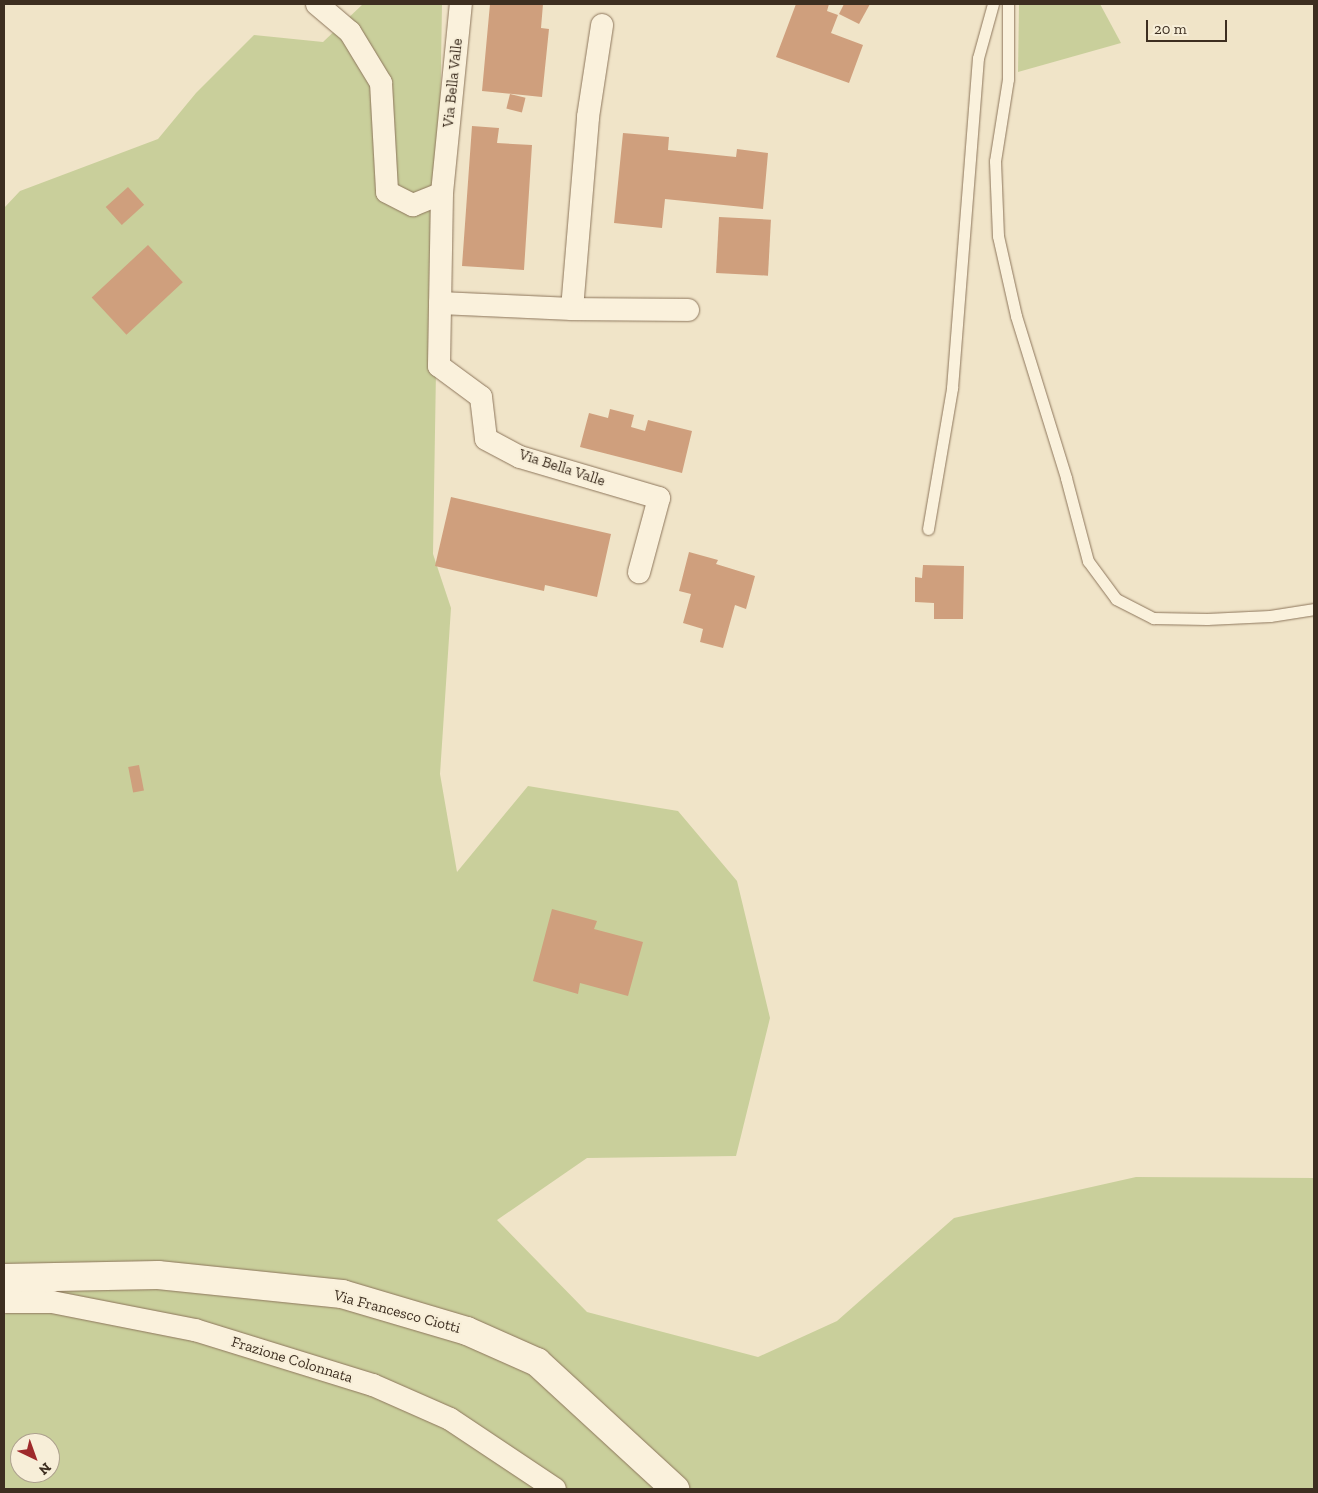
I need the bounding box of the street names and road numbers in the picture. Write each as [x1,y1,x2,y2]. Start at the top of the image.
street label: Via Bella Valle [439,37,467,129]
street label: Via Bella Valle [516,446,608,490]
street label: Via Francesco Ciotti [332,1286,462,1338]
street label: Frazione Colonnata [229,1333,355,1387]

